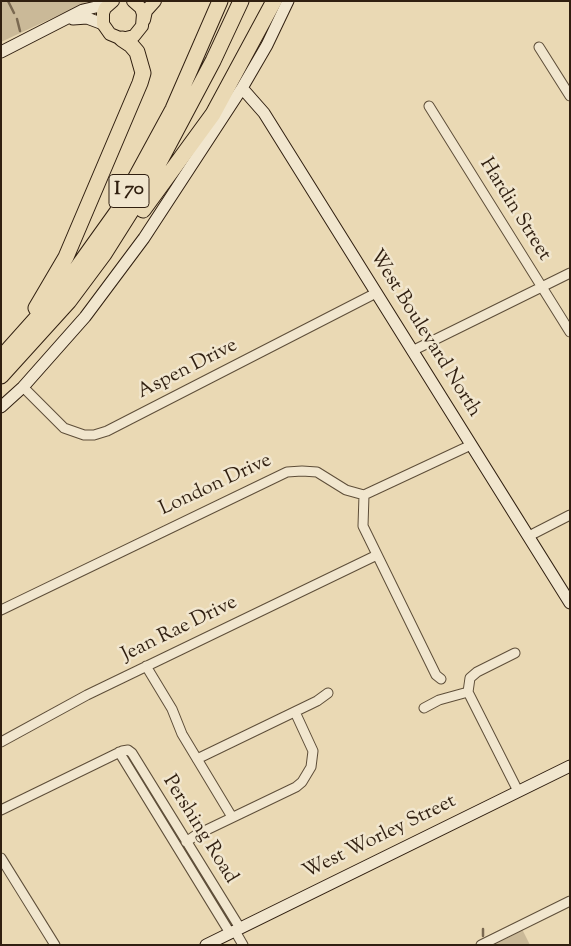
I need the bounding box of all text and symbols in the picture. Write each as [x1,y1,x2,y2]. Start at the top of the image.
street label: Hardin Street [473,154,555,266]
road number: I 70 [109,175,149,208]
street label: West Boulevard North [363,246,485,422]
street label: Aspen Drive [134,335,242,405]
street label: London Drive [156,450,276,522]
street label: Jean Rae Drive [118,592,242,668]
street label: Pershing Road [156,771,242,889]
street label: West Worley Street [300,791,460,885]

